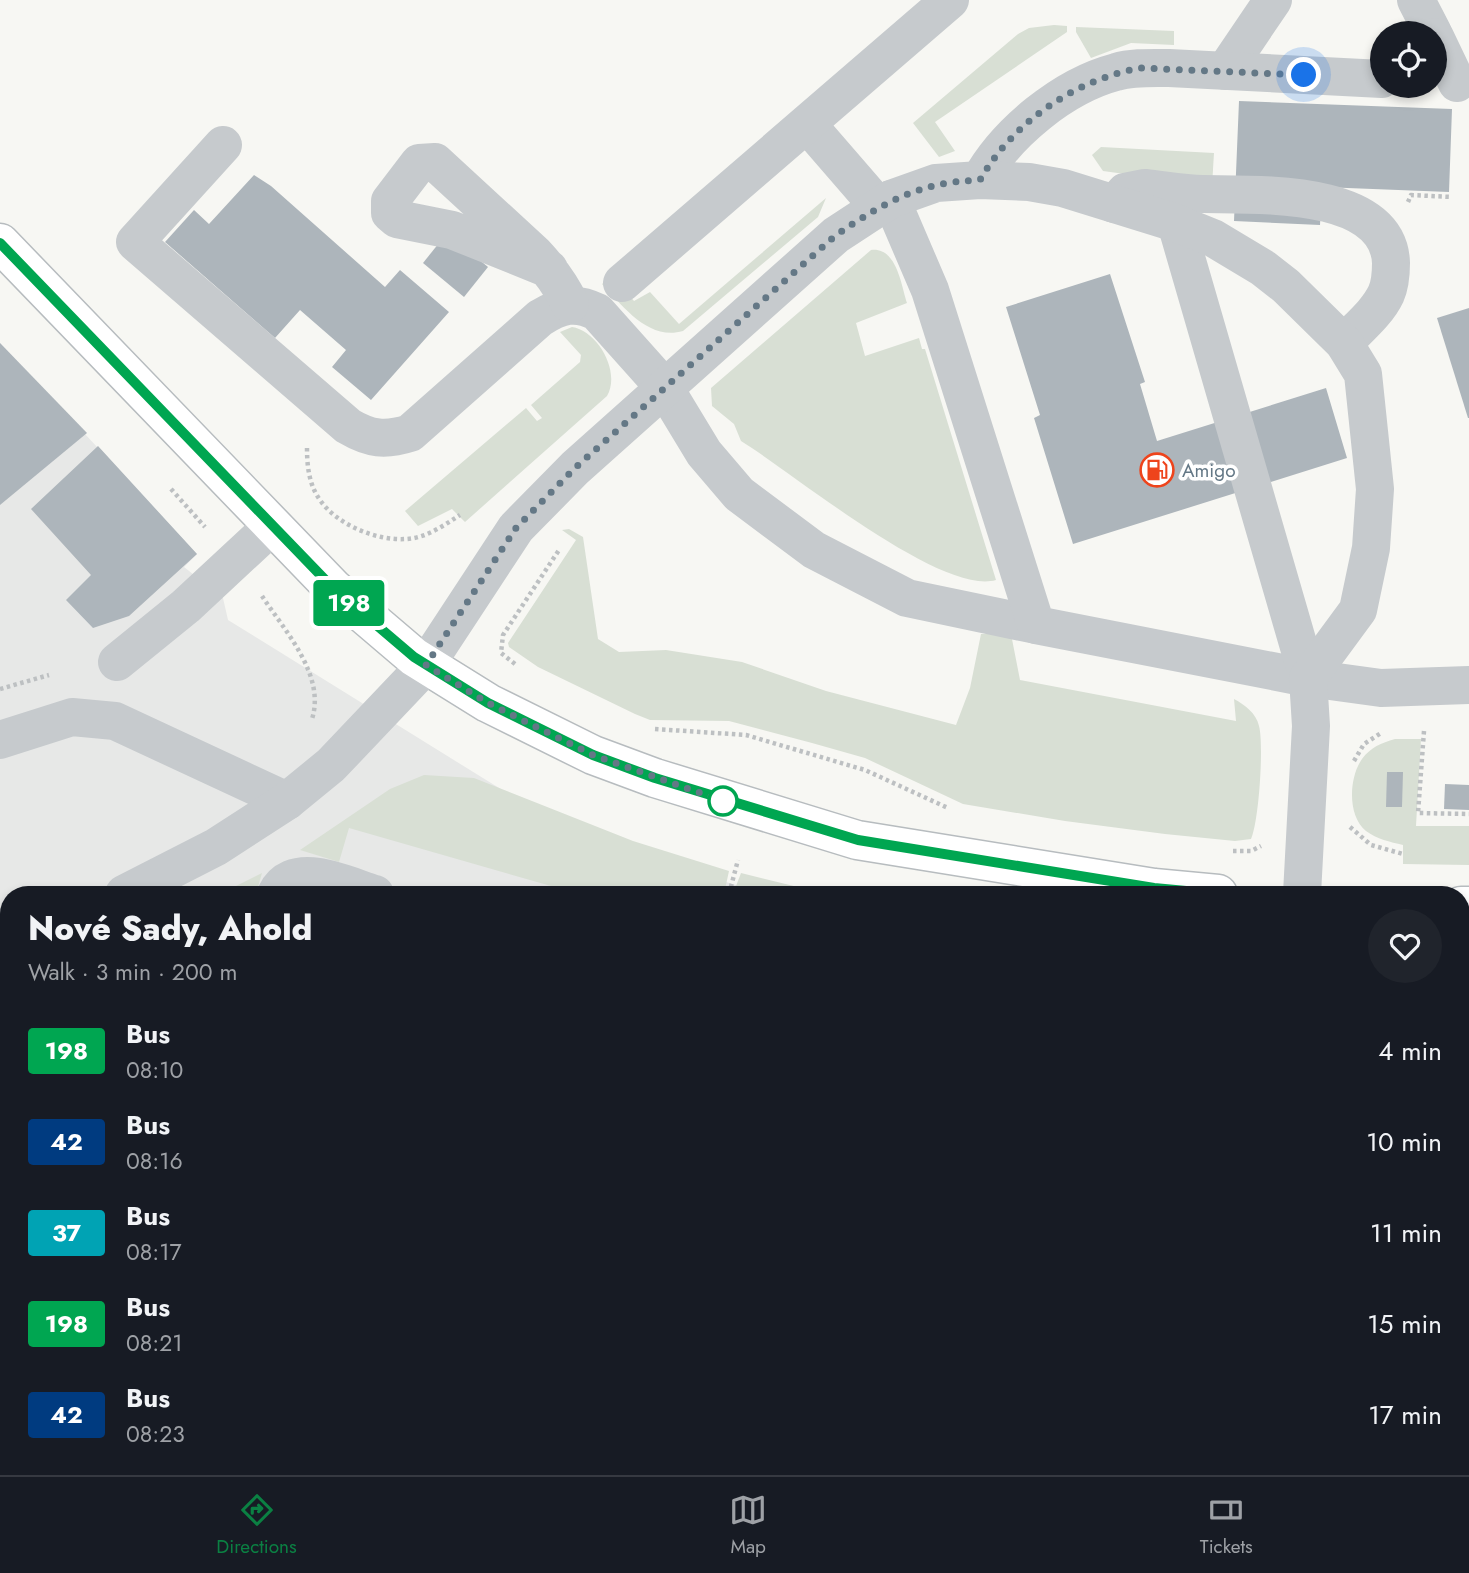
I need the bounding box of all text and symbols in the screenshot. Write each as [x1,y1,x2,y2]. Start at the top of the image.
map controls [1370,21,1447,98]
button: locate [1370,21,1447,98]
your location [1286,57,1321,92]
fuel station icon: Amigo [1138,451,1176,489]
place label: Amigo [1182,457,1236,484]
line badge: 198 [309,580,389,626]
text: 198 [327,585,371,620]
unlabelled marker [708,786,738,816]
text: Nové Sady, Ahold [28,905,312,952]
button: heart [1368,909,1442,983]
text: Walk · 3 min · 200 m [28,955,237,989]
text: Bus [126,1015,170,1053]
text: 4 min [1378,1032,1442,1070]
text: 198 [45,1033,88,1068]
text: 08:10 [126,1053,183,1087]
text: Bus [126,1106,170,1144]
text: 10 min [1366,1123,1442,1161]
text: 42 [50,1124,83,1159]
text: 08:16 [126,1144,183,1178]
text: Bus [126,1197,170,1235]
text: 11 min [1370,1214,1442,1252]
text: 37 [52,1215,81,1250]
text: 08:17 [126,1235,182,1269]
text: Bus [126,1288,170,1326]
text: 15 min [1367,1305,1442,1343]
text: 198 [45,1306,88,1341]
text: 08:21 [126,1326,183,1360]
text: Bus [126,1379,170,1417]
text: 17 min [1368,1396,1442,1434]
text: 42 [50,1397,83,1432]
text: 08:23 [126,1417,185,1451]
tab: Directions [216,1491,297,1560]
tab: Map [729,1491,767,1560]
tab: Tickets [1200,1491,1253,1560]

